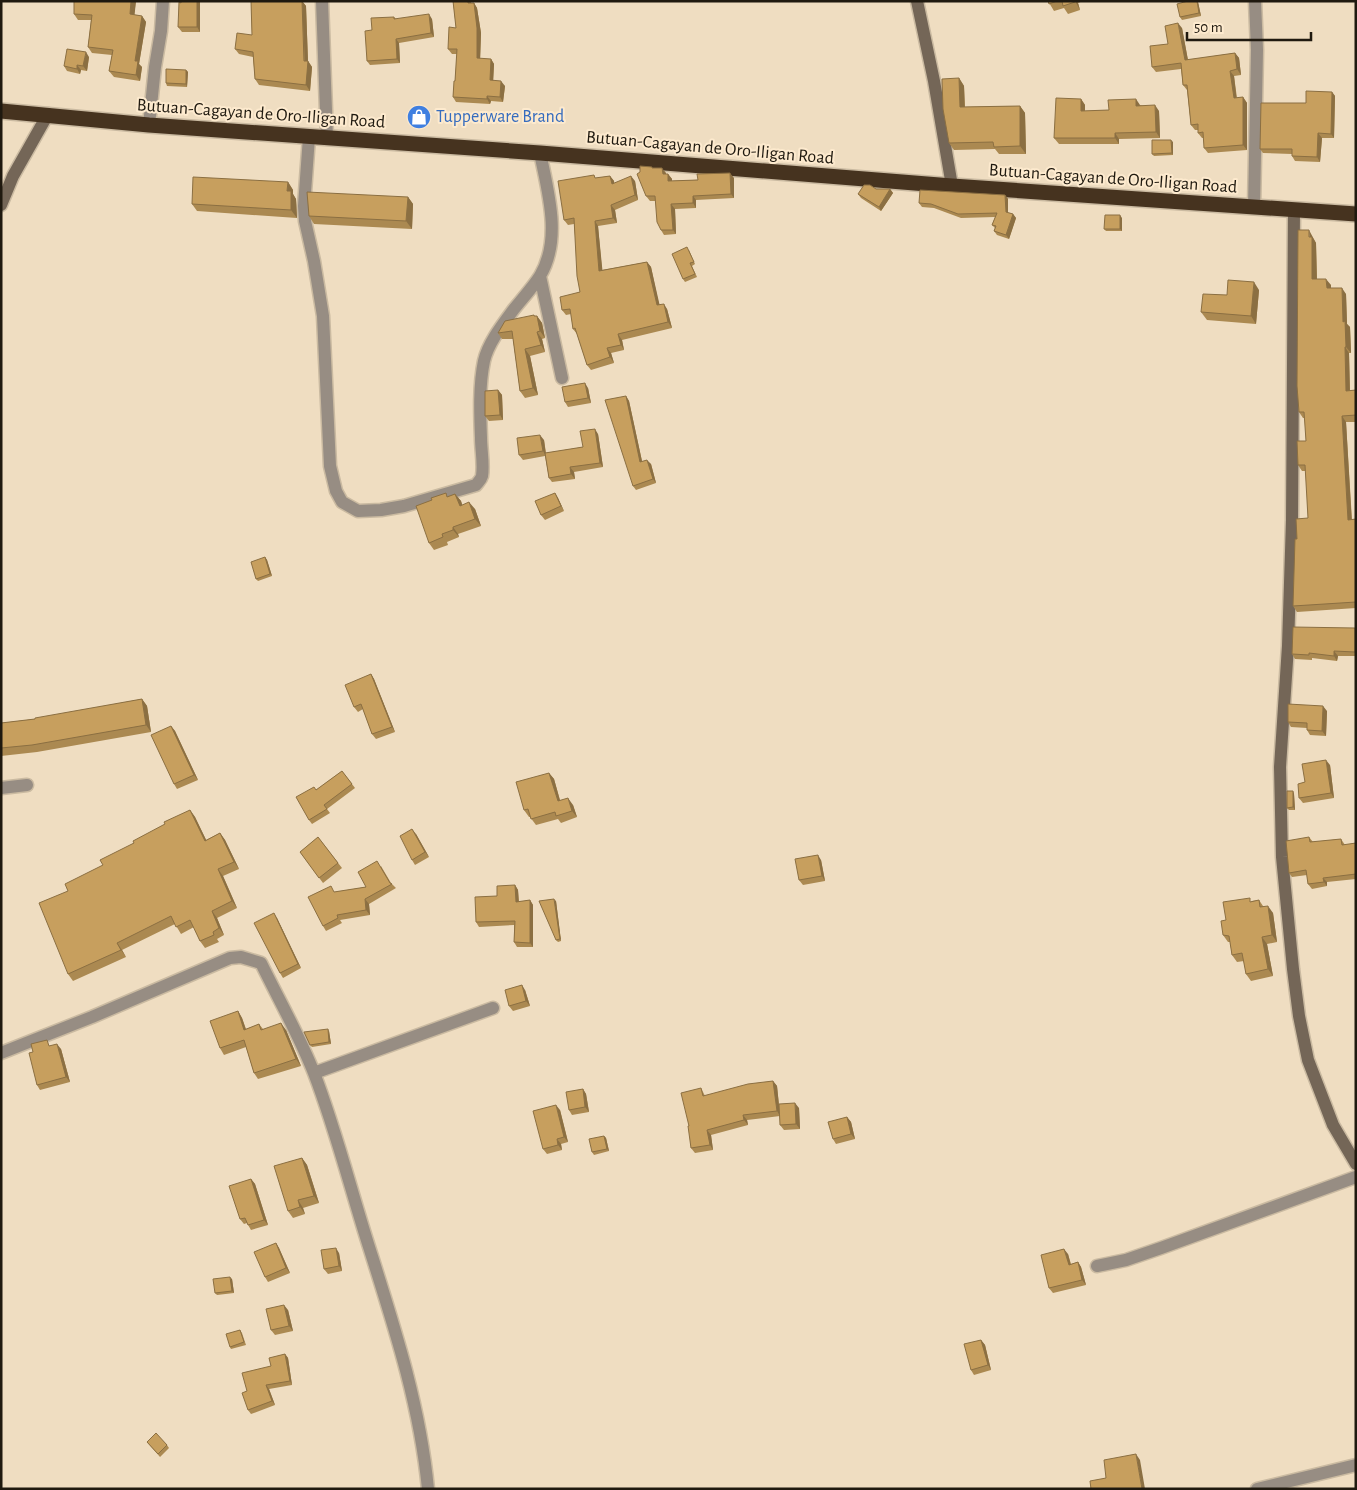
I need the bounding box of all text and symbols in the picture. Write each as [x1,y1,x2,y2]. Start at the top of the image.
scale bar [1187,10,1311,42]
text: 50 m [1194,20,1223,35]
street label: Butuan-Cagayan de Oro-Iligan Road [136,96,386,132]
shop icon: Tupperware Brand [406,104,432,130]
place label: Tupperware Brand [436,108,564,126]
street label: Butuan-Cagayan de Oro-Iligan Road [585,128,835,168]
street label: Butuan-Cagayan de Oro-Iligan Road [988,161,1238,197]

